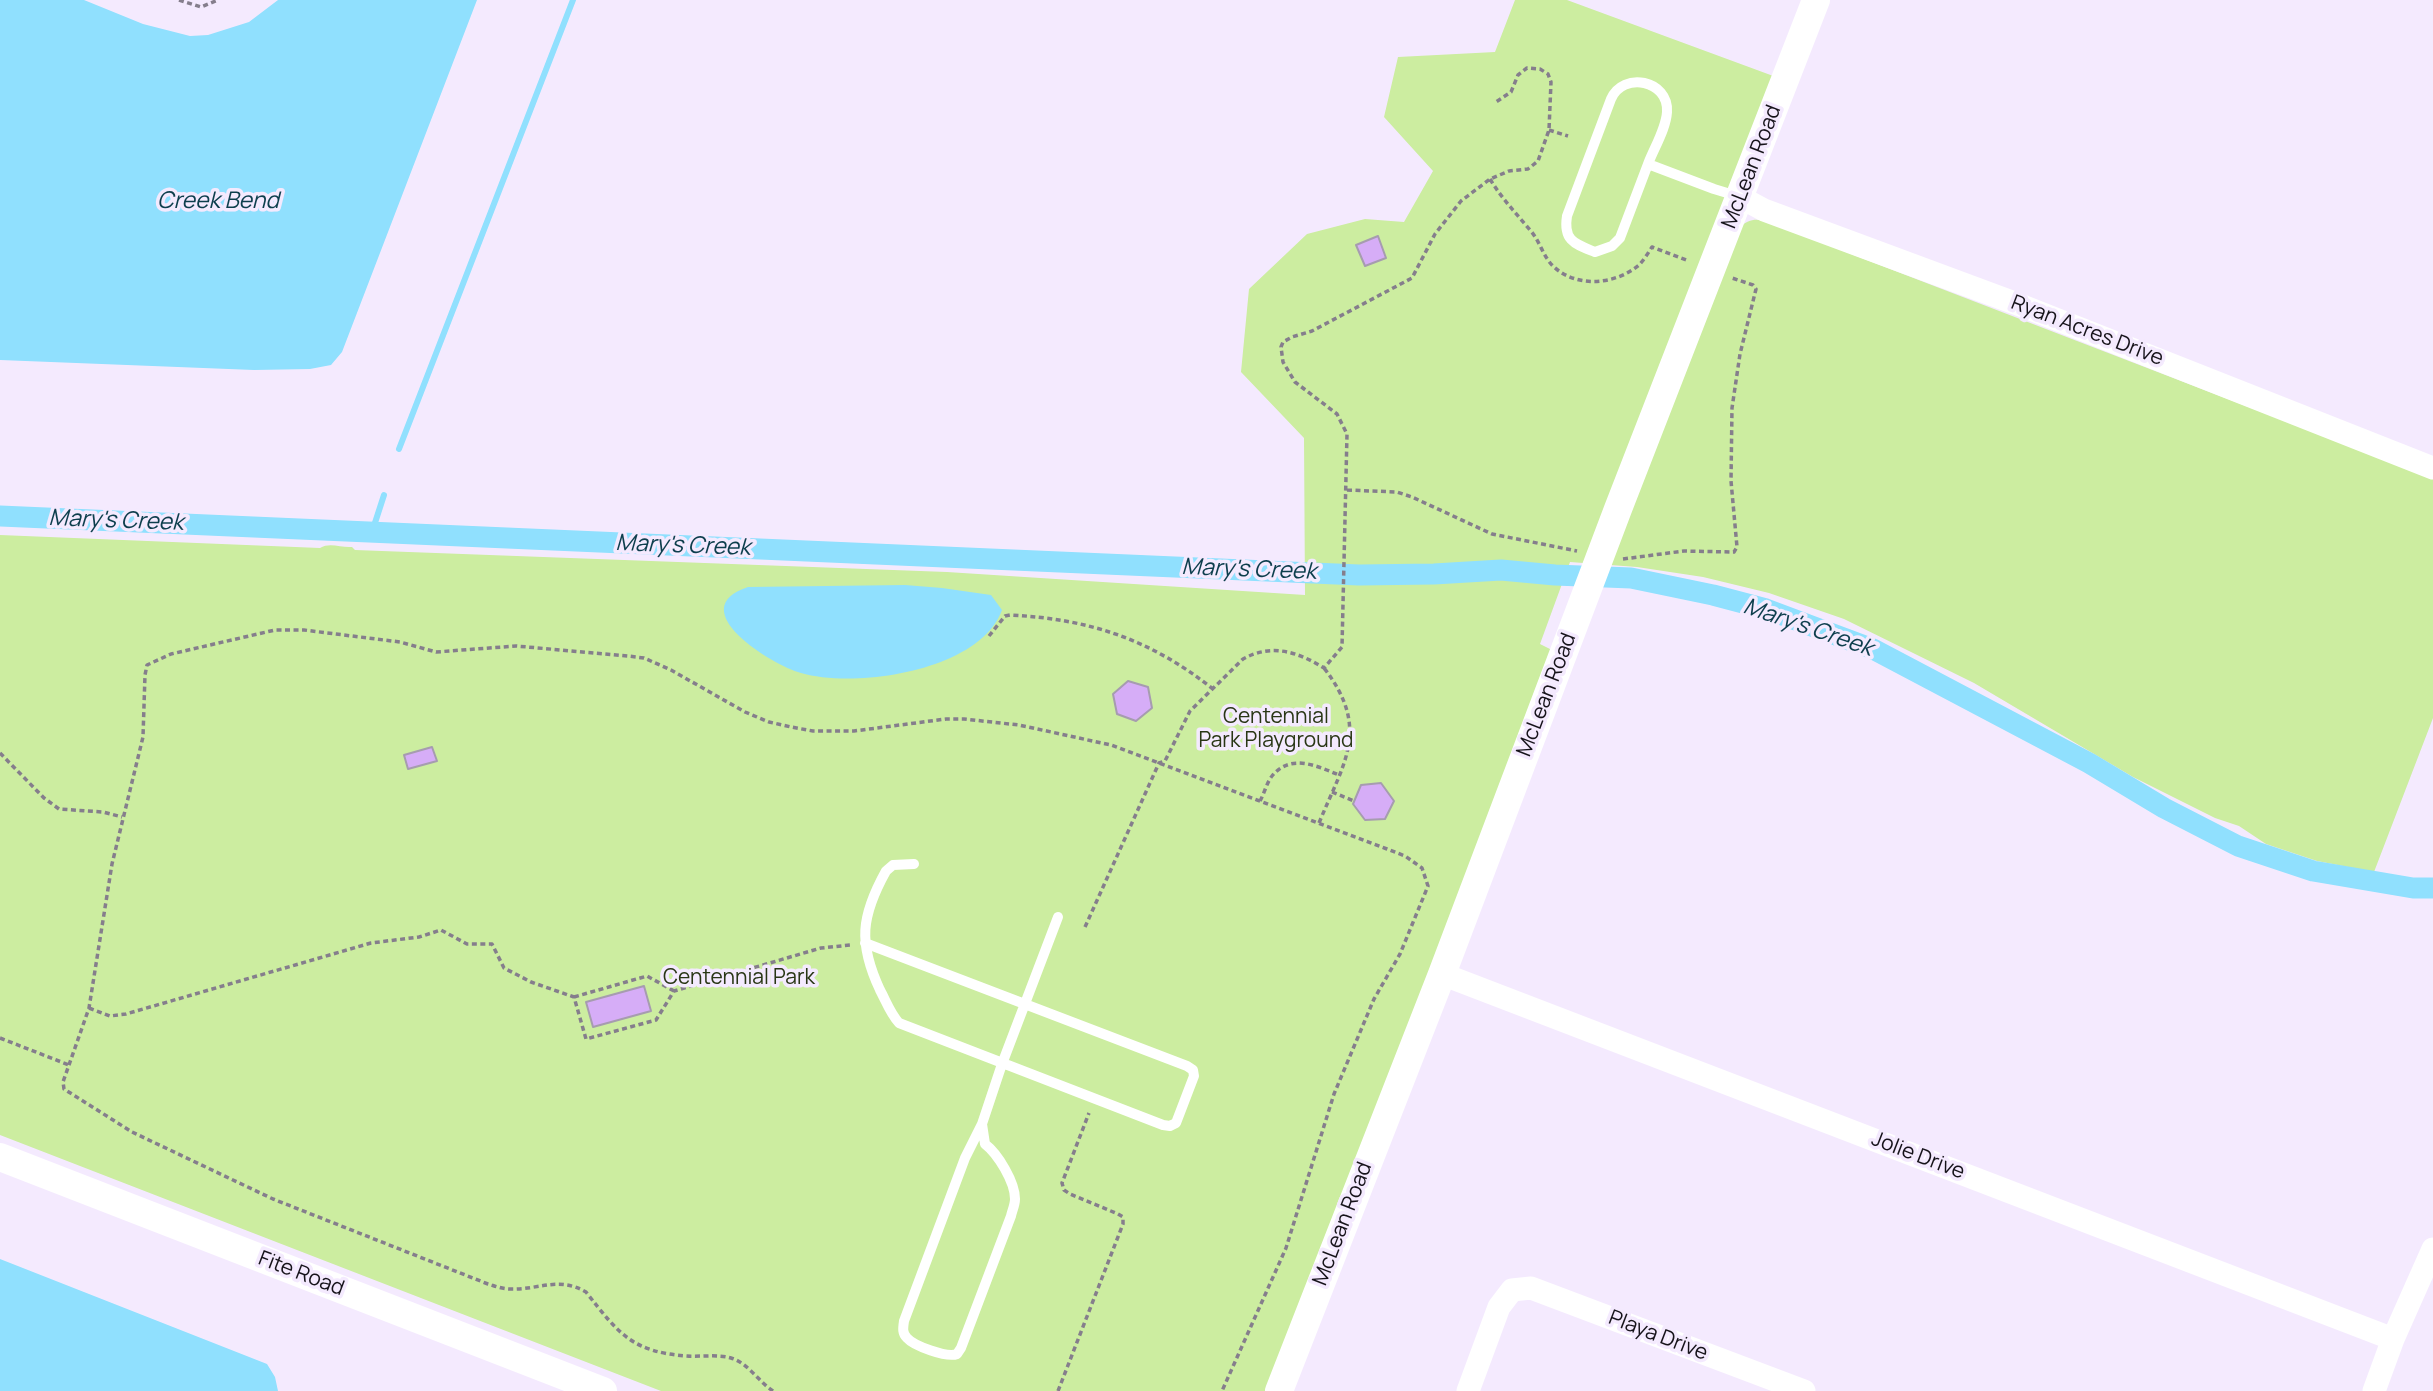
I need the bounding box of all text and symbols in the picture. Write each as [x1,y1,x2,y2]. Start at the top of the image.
street label: McLean Road [1717,102,1787,232]
water label: Creek Bend [157,188,279,216]
street label: Ryan Acres Drive [2007,290,2167,372]
water label: Mary's Creek [48,505,184,537]
water label: Mary's Creek [615,530,751,562]
water label: Mary's Creek [1181,554,1317,586]
water label: Mary's Creek [1740,593,1876,663]
street label: McLean Road [1512,630,1582,760]
park label: Centennial Park Playground [1198,704,1354,754]
park label: Centennial Park [663,965,815,991]
street label: Jolie Drive [1868,1127,1968,1185]
street label: McLean Road [1308,1159,1378,1289]
street label: Fite Road [255,1246,347,1302]
street label: Playa Drive [1605,1306,1711,1366]

